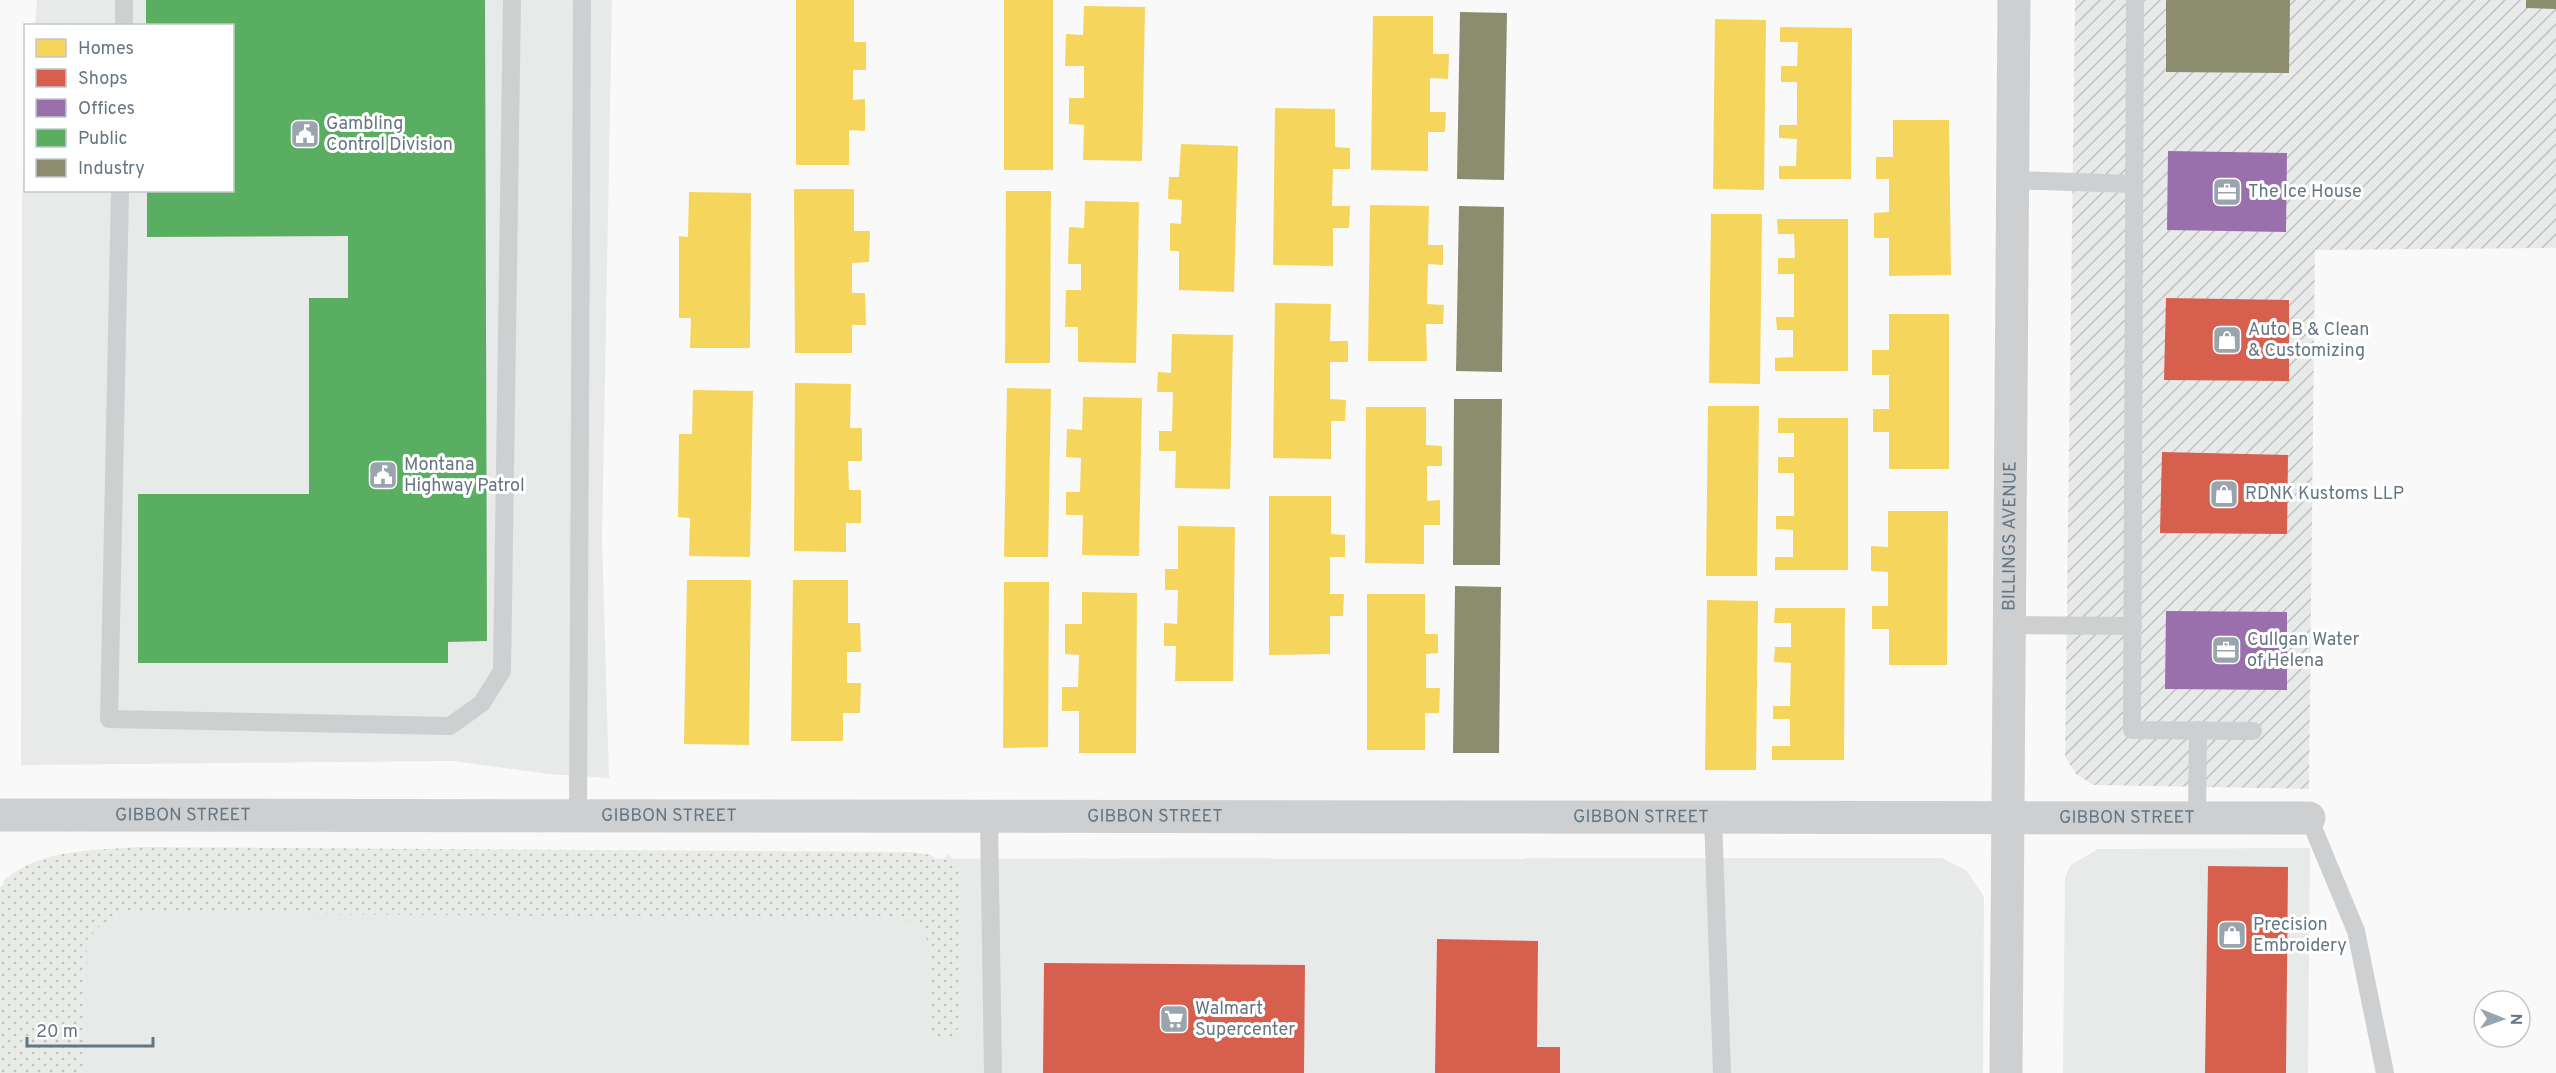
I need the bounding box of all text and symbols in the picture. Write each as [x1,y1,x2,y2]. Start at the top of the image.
legend [24,24,234,192]
text: Homes [78,38,134,61]
text: Shops [78,68,128,91]
text: Offices [78,98,135,121]
place label: Gambling Control Division [326,113,453,157]
public building icon: Gambling Control Division [289,118,321,150]
text: Public [78,128,128,151]
text: Industry [78,158,145,181]
office icon: The Ice House [2211,176,2243,208]
place label: The Ice House [2248,181,2362,204]
place label: Auto B & Clean & Customizing [2248,319,2369,363]
shop icon: Auto B & Clean & Customizing [2211,324,2243,356]
place label: Montana Highway Patrol [404,454,525,498]
public building icon: Montana Highway Patrol [367,459,399,491]
street label: BILLINGS AVENUE [1998,461,2022,611]
shop icon: RDNK Kustoms LLP [2208,478,2240,510]
place label: RDNK Kustoms LLP [2245,483,2404,506]
place label: Cullgan Water of Helena [2247,629,2360,673]
office icon: Cullgan Water of Helena [2210,634,2242,666]
street label: GIBBON STREET [115,804,251,827]
street label: GIBBON STREET [601,804,737,827]
street label: GIBBON STREET [1087,805,1223,828]
street label: GIBBON STREET [1573,806,1709,829]
street label: GIBBON STREET [2059,806,2195,829]
place label: Precision Embroidery [2253,914,2347,958]
shop icon: Precision Embroidery [2216,919,2248,951]
north arrow [2472,989,2532,1049]
place label: Walmart Supercenter [1195,998,1295,1042]
supermarket icon: Walmart Supercenter [1158,1003,1190,1035]
scale bar [27,1010,153,1048]
text: N [2505,1013,2525,1025]
text: 20 m [36,1021,78,1044]

